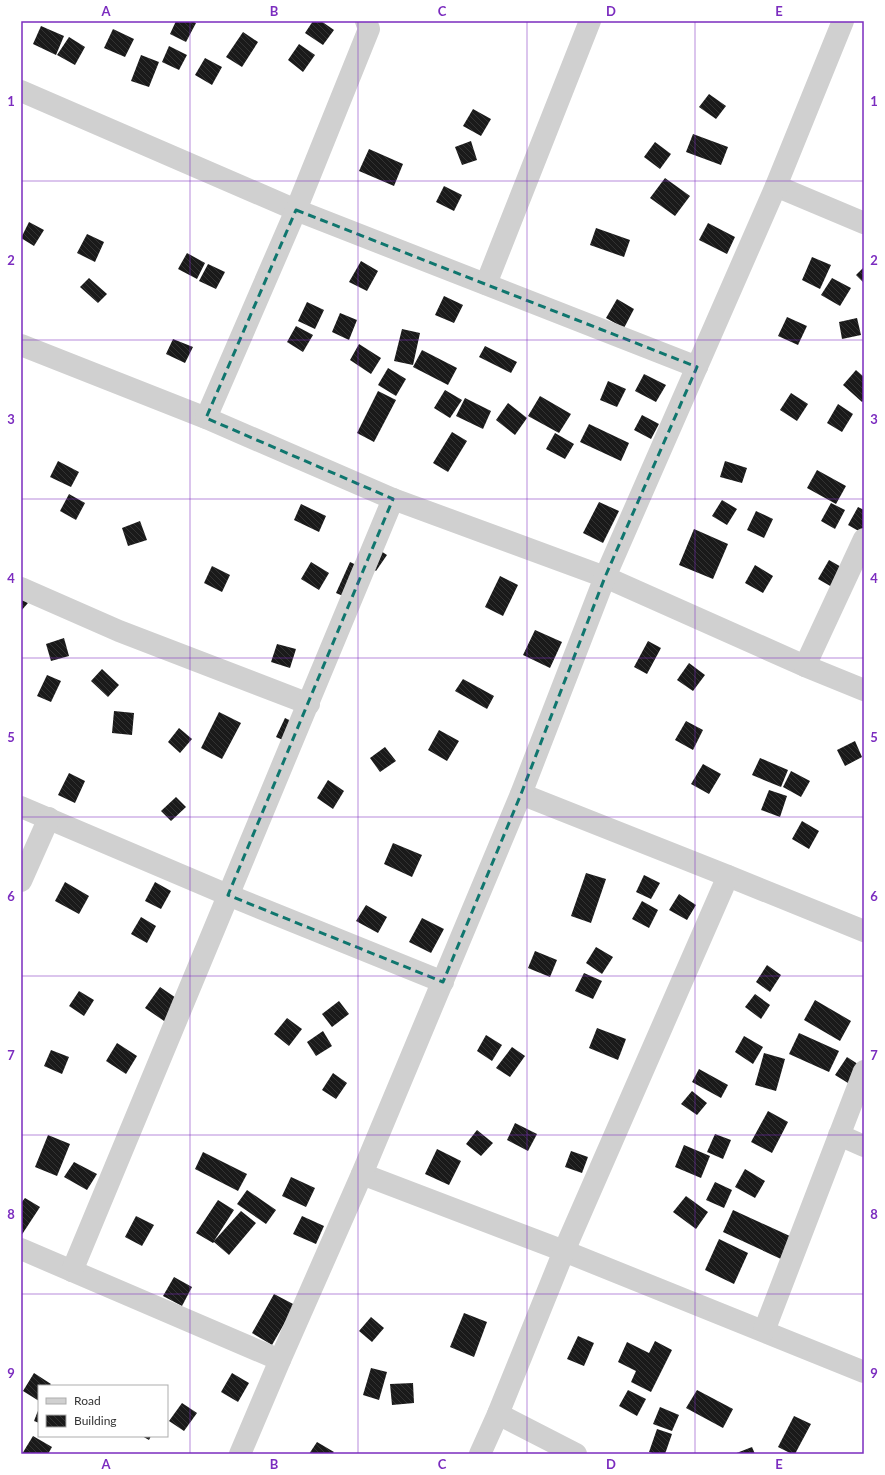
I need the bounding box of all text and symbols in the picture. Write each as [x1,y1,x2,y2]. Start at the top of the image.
text: A [100,3,111,19]
text: B [270,3,279,19]
text: C [438,3,447,19]
text: D [606,3,616,19]
text: E [775,3,783,19]
text: 1 [7,93,15,109]
text: 1 [870,93,878,109]
text: 2 [7,252,15,268]
text: 2 [870,252,878,268]
text: 3 [7,411,15,427]
text: 3 [870,411,878,427]
text: 4 [7,570,15,586]
text: 4 [870,570,878,586]
text: 5 [7,729,15,745]
text: 5 [870,729,878,745]
text: 6 [7,888,15,904]
text: 6 [870,888,878,904]
text: 7 [7,1047,15,1063]
text: 7 [870,1047,878,1063]
text: 8 [7,1206,15,1222]
text: 8 [870,1206,878,1222]
text: 9 [7,1365,15,1381]
text: 9 [870,1365,878,1381]
legend [38,1385,168,1437]
text: Road [74,1393,101,1408]
text: Building [74,1413,117,1428]
text: A [100,1456,111,1472]
text: B [270,1456,279,1472]
text: C [438,1456,447,1472]
text: D [606,1456,616,1472]
text: E [775,1456,783,1472]

